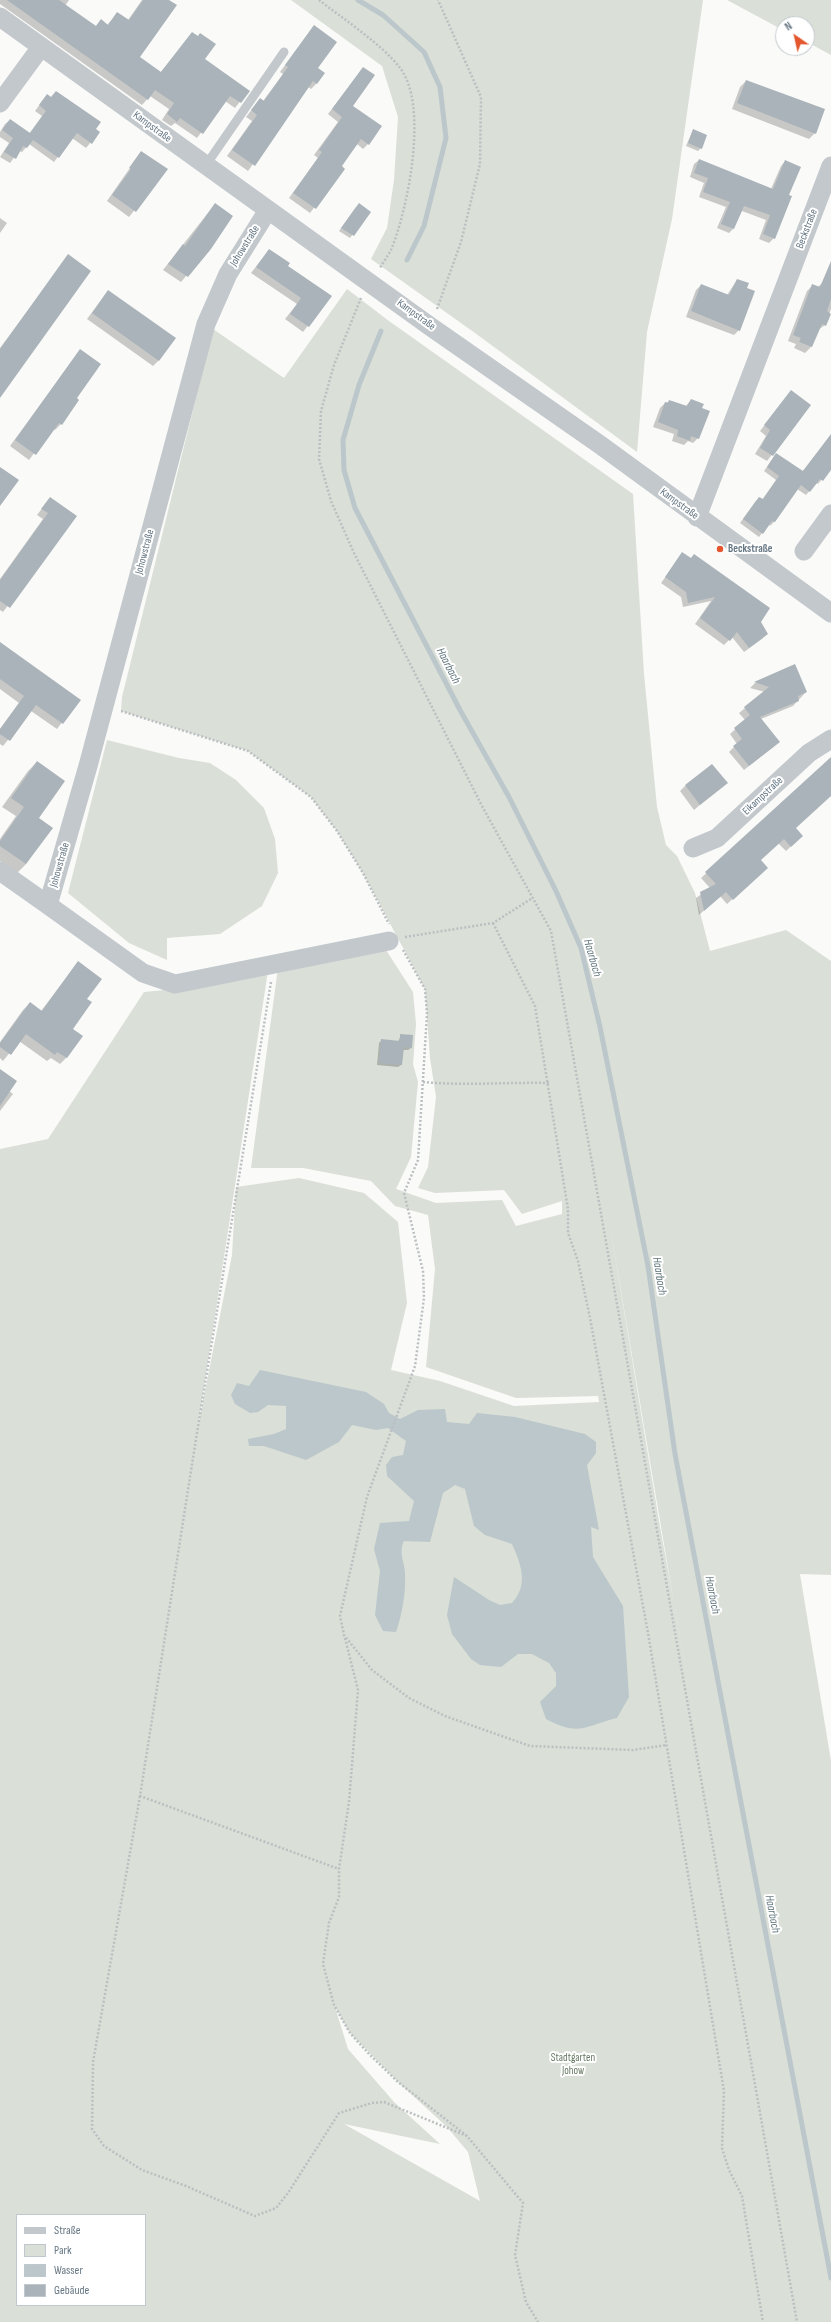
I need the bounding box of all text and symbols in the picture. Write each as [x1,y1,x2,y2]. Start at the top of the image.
north arrow [775,16,815,56]
text: N [782,19,795,33]
street label: Kampstraße [130,109,174,145]
street label: Beckstraße [793,207,821,251]
street label: Johowstraße [227,223,263,269]
street label: Kampstraße [394,297,438,333]
street label: Kampstraße [657,486,701,522]
street label: Johowstraße [133,528,157,576]
place label: Beckstraße [728,542,772,556]
marker: Beckstraße [715,544,725,554]
water label: Haarbach [433,646,463,686]
street label: Eikampstraße [740,774,786,818]
street label: Johowstraße [47,841,73,889]
water label: Haarbach [580,938,604,978]
water label: Haarbach [649,1256,669,1296]
water label: Haarbach [701,1575,723,1615]
water label: Haarbach [761,1894,783,1934]
park label: Stadtgarten Johow [551,2051,595,2077]
legend [16,2214,146,2306]
text: Straße [54,2223,81,2238]
text: Park [54,2243,72,2258]
text: Wasser [54,2263,83,2278]
text: Gebäude [54,2283,89,2298]

